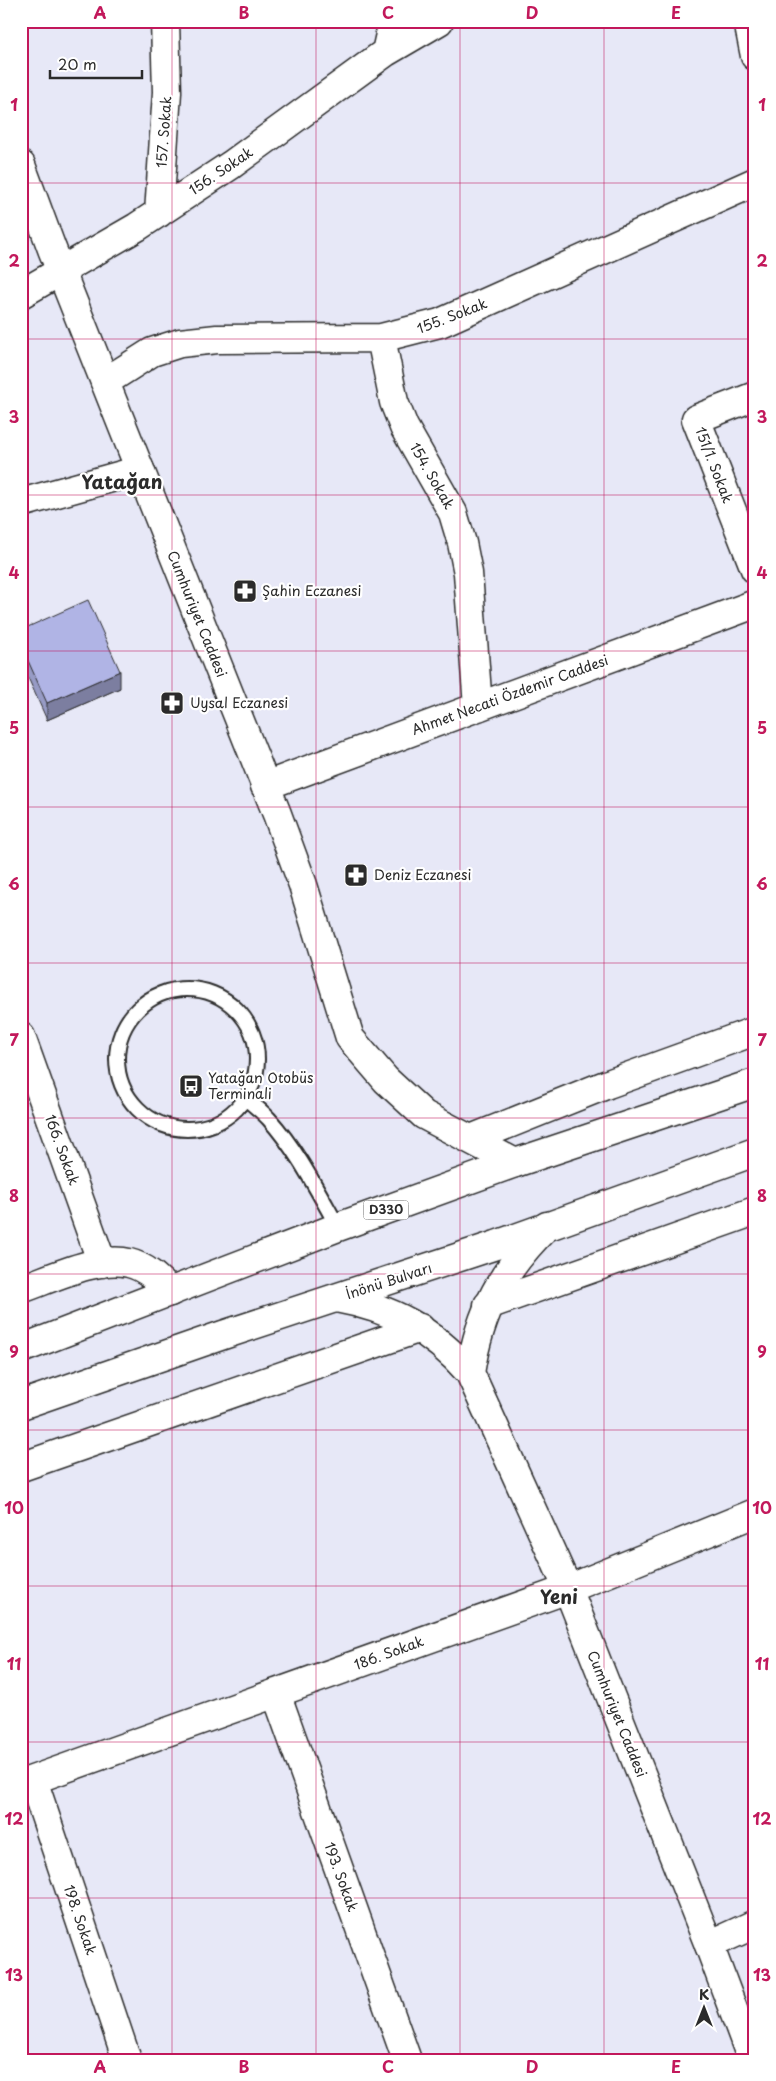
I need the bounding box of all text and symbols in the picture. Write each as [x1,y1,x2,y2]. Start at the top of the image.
text: A [94,0,107,24]
text: B [239,0,250,24]
text: C [382,0,394,24]
text: D [526,0,538,24]
text: E [671,0,681,24]
scale bar [50,48,142,80]
text: 20 m [58,52,97,75]
text: 1 [10,92,18,116]
text: 1 [758,92,766,116]
street label: 157. Sokak [151,95,176,169]
street label: 156. Sokak [184,141,257,200]
text: 2 [8,248,20,272]
text: 2 [756,248,768,272]
street label: 155. Sokak [414,292,490,339]
text: 3 [9,404,19,428]
text: 3 [757,404,767,428]
street label: 151/1. Sokak [690,424,739,506]
street label: 154. Sokak [405,439,460,513]
district label: Yatağan [82,467,162,495]
street label: Cumhuriyet Caddesi [162,547,232,680]
text: 4 [9,560,20,584]
text: 4 [757,560,768,584]
pharmacy icon: Şahin Eczanesi [232,578,258,604]
place label: Şahin Eczanesi [262,580,361,601]
street label: Ahmet Necati Özdemir Caddesi [409,649,611,740]
pharmacy icon: Uysal Eczanesi [159,690,185,716]
place label: Uysal Eczanesi [190,692,288,713]
text: 5 [9,715,19,739]
text: 5 [757,715,767,739]
pharmacy icon: Deniz Eczanesi [343,862,369,888]
place label: Deniz Eczanesi [374,864,471,885]
text: 6 [8,871,20,895]
text: 6 [756,871,768,895]
text: 7 [9,1027,19,1051]
text: 7 [757,1027,767,1051]
place label: Yatağan Otobüs Terminali [208,1067,313,1104]
bus stop icon: Yatağan Otobüs Terminali [178,1073,204,1099]
street label: 166. Sokak [40,1112,85,1188]
text: 8 [9,1183,19,1207]
text: 8 [757,1183,767,1207]
road number: D330 [364,1200,408,1220]
street label: İnönü Bulvarı [343,1257,435,1304]
text: 9 [9,1339,19,1363]
text: 9 [757,1339,767,1363]
text: 10 [4,1495,24,1519]
text: 10 [752,1495,772,1519]
district label: Yeni [540,1582,578,1610]
street label: 186. Sokak [351,1630,427,1675]
street label: Cumhuriyet Caddesi [582,1647,652,1780]
text: 11 [7,1651,21,1675]
text: 11 [755,1651,769,1675]
text: 12 [5,1806,23,1830]
text: 12 [753,1806,771,1830]
street label: 193. Sokak [319,1839,364,1915]
street label: 198. Sokak [59,1882,102,1958]
text: 13 [5,1962,23,1986]
text: 13 [753,1962,771,1986]
north arrow [678,1984,728,2034]
text: K [699,1984,709,2005]
text: A [94,2054,107,2078]
text: B [239,2054,250,2078]
text: C [382,2054,394,2078]
text: D [526,2054,538,2078]
text: E [671,2054,681,2078]

